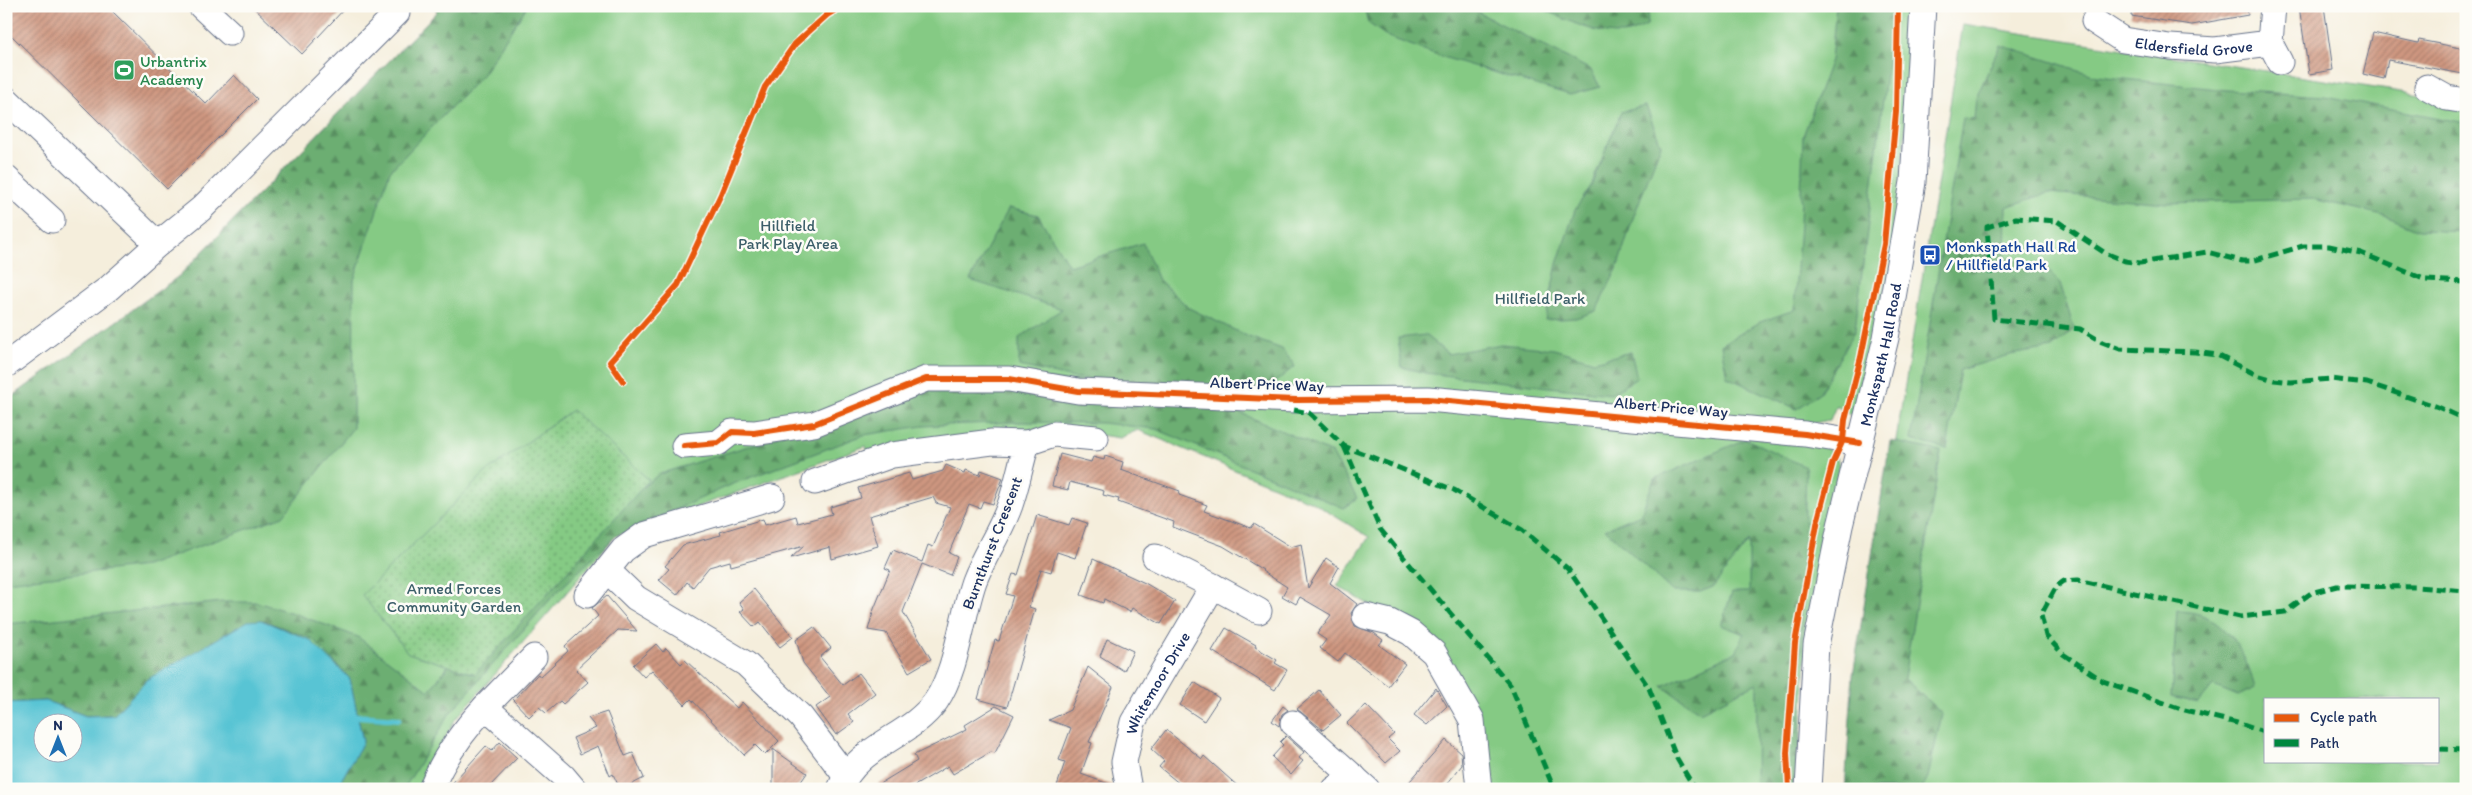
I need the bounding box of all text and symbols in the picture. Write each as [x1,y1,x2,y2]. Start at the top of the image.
street label: Eldersfield Grove [2134,32,2254,60]
place label: Urbantrix Academy [140,52,207,89]
sports icon: Urbantrix Academy [112,58,136,82]
park label: Hillfield Park Play Area [738,216,839,253]
place label: Monkspath Hall Rd / Hillfield Park [1946,237,2077,274]
bus stop icon: Monkspath Hall Rd / Hillfield Park [1918,243,1942,267]
street label: Monkspath Hall Road [1855,281,1905,428]
park label: Hillfield Park [1495,289,1586,308]
street label: Albert Price Way [1210,373,1325,396]
street label: Albert Price Way [1613,393,1729,421]
street label: Burnthurst Crescent [958,474,1026,612]
park label: Armed Forces Community Garden [387,579,522,616]
street label: Whitemoor Drive [1121,628,1194,736]
legend [2264,698,2440,762]
text: Cycle path [2310,708,2377,726]
north arrow [32,712,82,762]
text: N [53,717,63,734]
text: Path [2310,734,2339,752]

